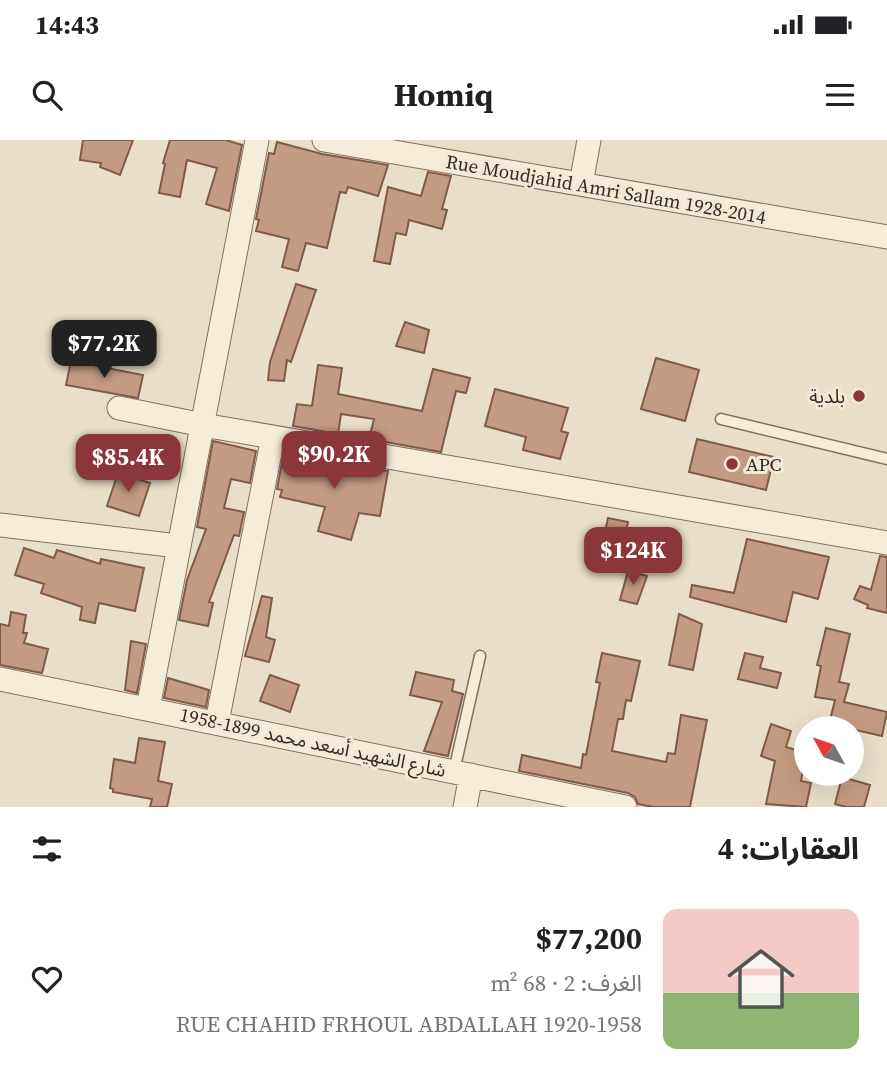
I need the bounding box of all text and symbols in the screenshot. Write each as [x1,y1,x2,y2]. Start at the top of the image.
text: 14:43 [35,7,99,43]
text: Homiq [394,73,493,117]
icon: search [28,76,66,114]
icon: menu [821,76,859,114]
street label: Rue Moudjahid Amri Sallam 1928-2014 [444,148,769,230]
pin: $77.2K [47,320,161,380]
text: $77.2K [68,327,140,359]
place label: بلدية [809,383,845,409]
marker: بلدية [851,388,867,404]
pin: $90.2K [277,432,391,491]
pin: $85.4K [71,434,185,494]
text: $90.2K [298,438,370,470]
text: $85.4K [92,441,164,473]
place label: APC [746,451,782,477]
marker: APC [724,456,740,472]
pin: $124K [584,528,682,587]
text: $124K [600,534,666,566]
street label: شارع الشهيد أسعد محمد 1899-1958 [177,701,449,784]
north arrow [794,716,864,786]
map controls [794,716,864,786]
text: العقارات: 4 [718,828,859,869]
icon: filters [28,830,66,868]
text: $77,200 [535,918,642,959]
icon: home [719,937,803,1021]
icon: heart [28,960,66,998]
text: الغرف: 2 · 68 m² [490,967,642,999]
text: RUE CHAHID FRHOUL ABDALLAH 1920-1958 [176,1008,642,1040]

